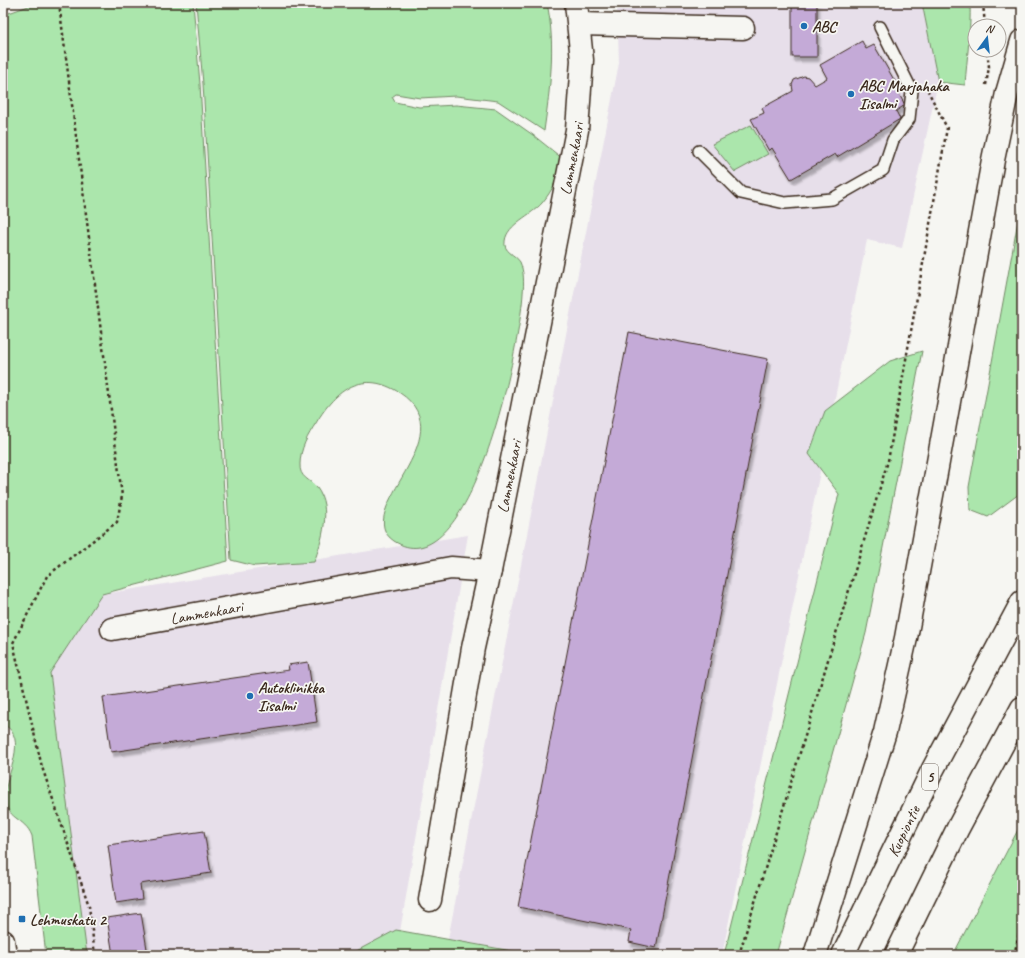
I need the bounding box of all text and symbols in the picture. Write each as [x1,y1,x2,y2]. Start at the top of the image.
place label: ABC [812,17,838,37]
north arrow [967,18,1007,58]
marker: ABC [799,21,809,31]
text: N [984,21,997,37]
place label: ABC Marjahaka Iisalmi [859,76,951,114]
marker: ABC Marjahaka Iisalmi [846,89,856,99]
street label: Lammenkaari [555,120,589,197]
street label: Lammenkaari [493,437,527,514]
street label: Lammenkaari [169,596,246,629]
place label: Autoklinikka Iisalmi [258,678,325,716]
marker: Autoklinikka Iisalmi [245,691,255,701]
road number: 5 [922,764,938,790]
street label: Kuopiontie [883,801,926,860]
place label: Lehmuskatu 2 [30,910,108,930]
marker: Lehmuskatu 2 [17,914,27,924]

